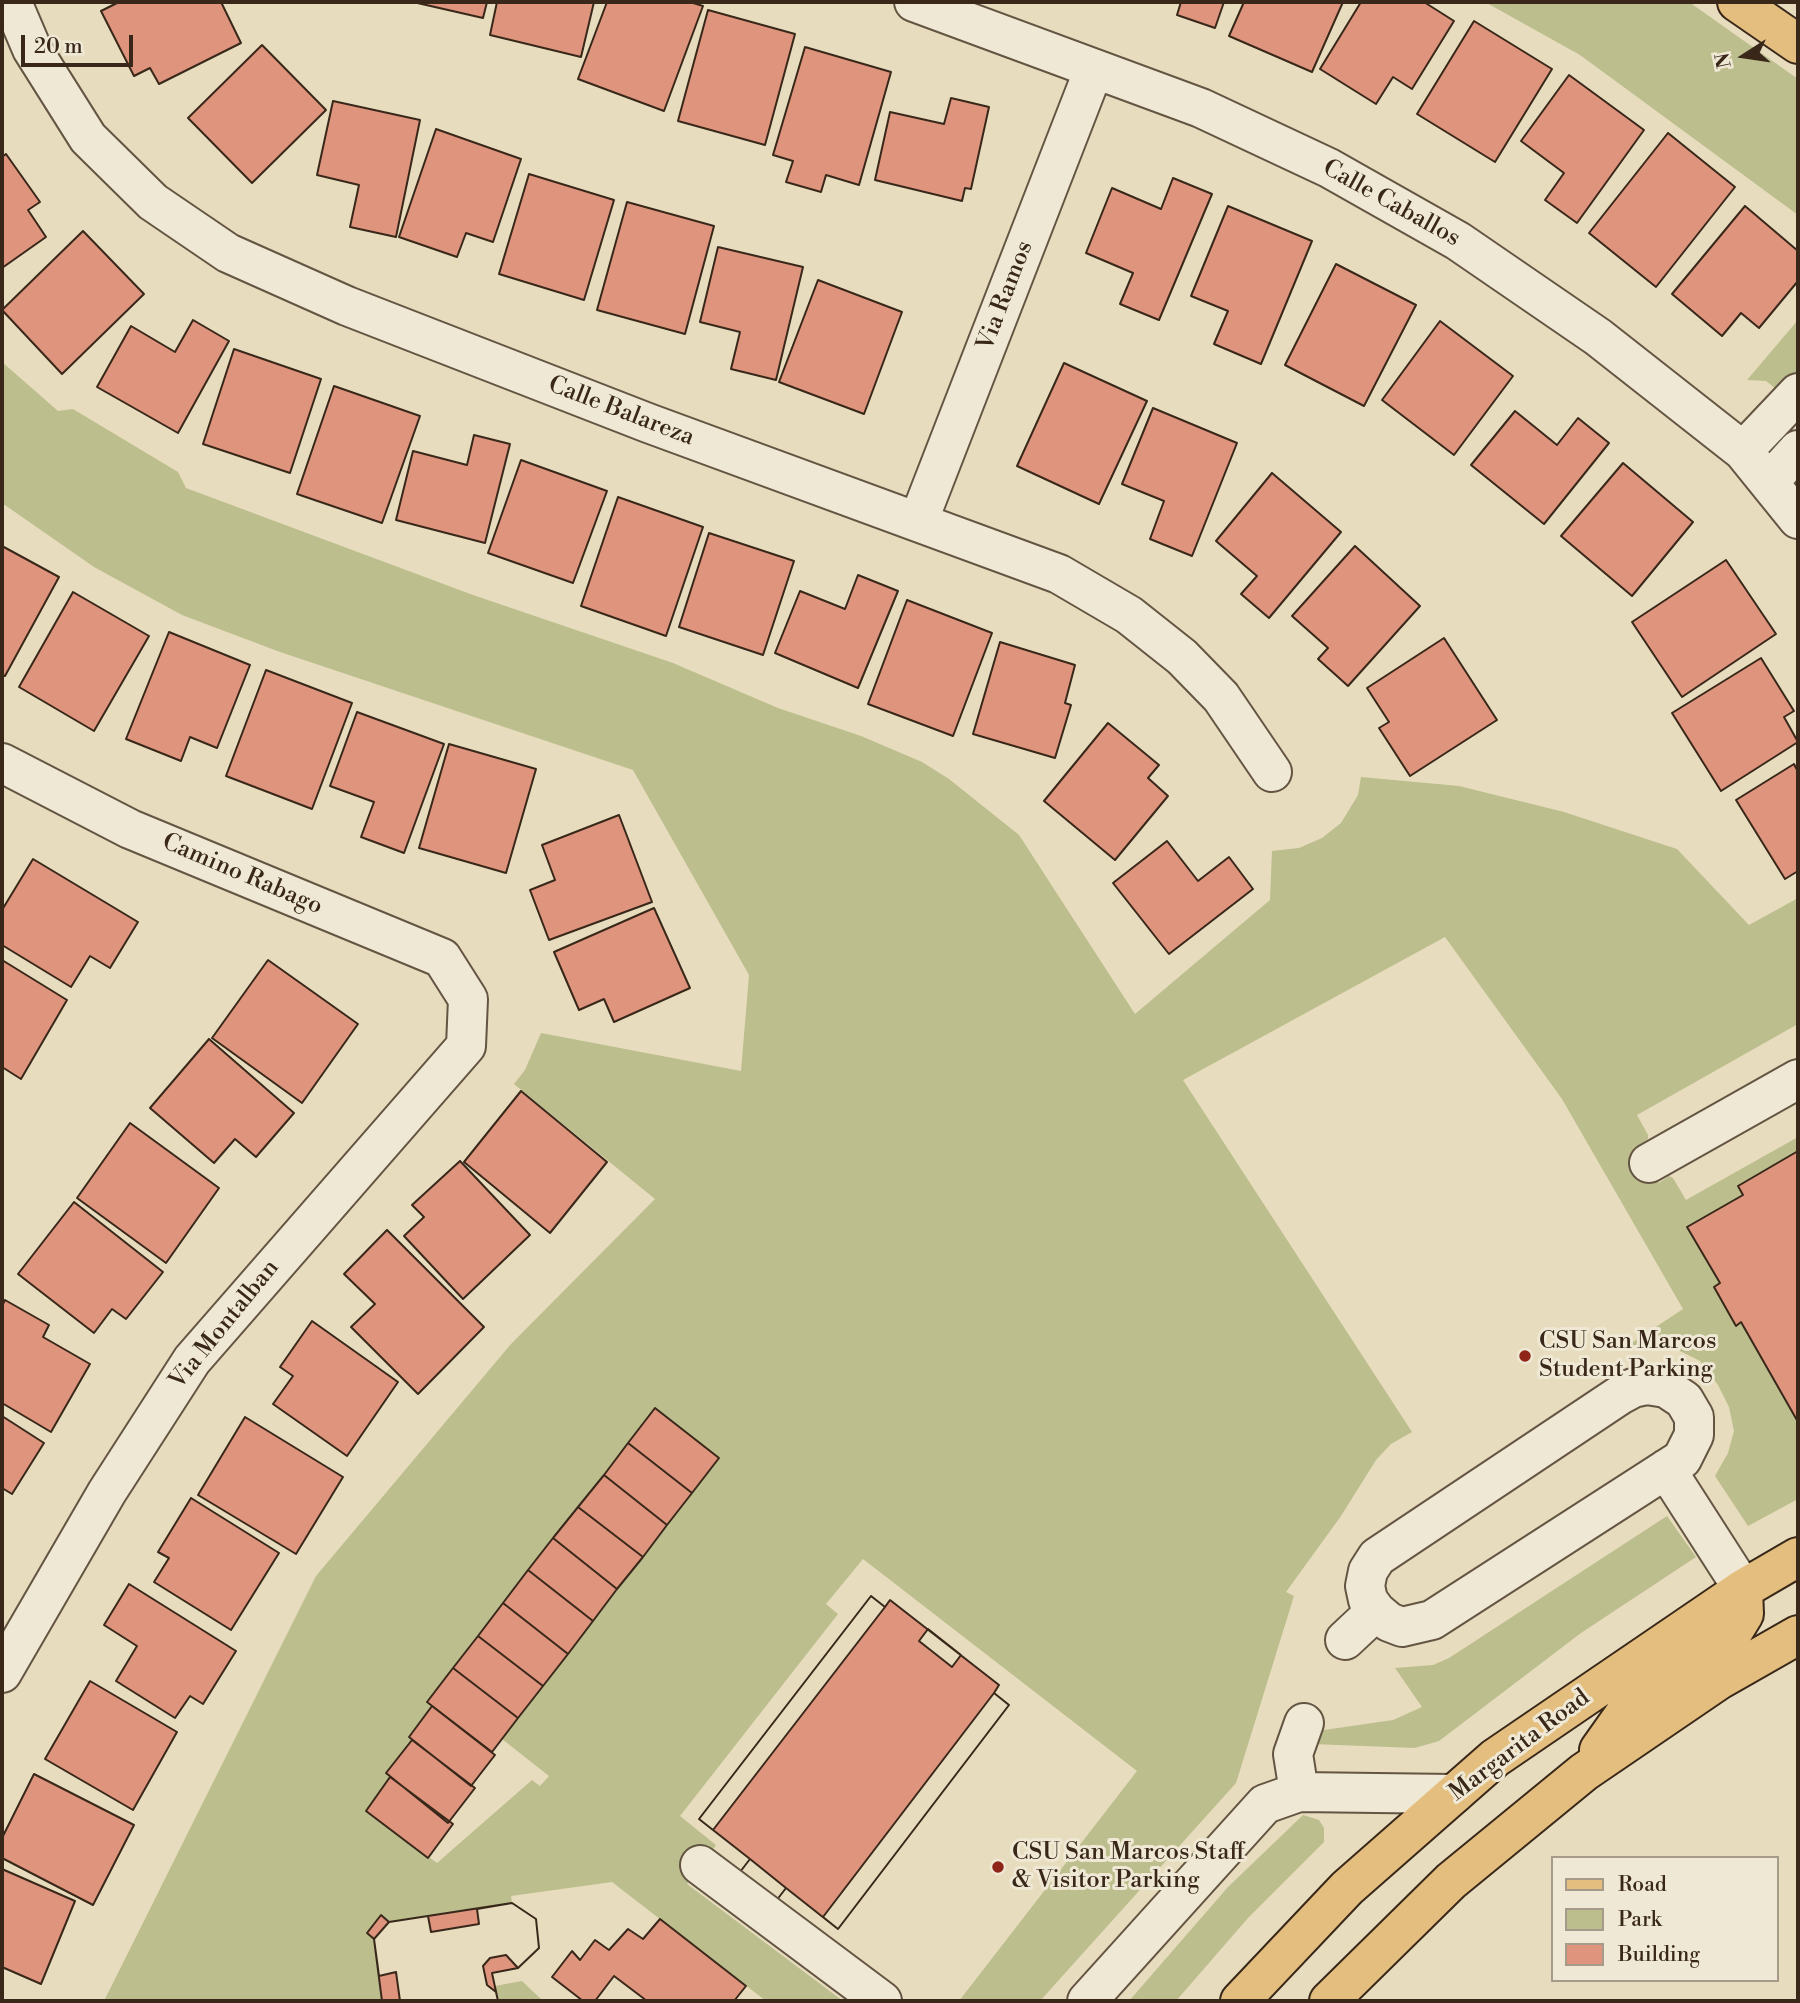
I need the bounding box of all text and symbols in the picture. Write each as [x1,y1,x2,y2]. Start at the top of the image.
scale bar [24,21,136,65]
north arrow [1709,21,1779,91]
text: 20 m [34,34,83,60]
text: N [1710,51,1737,70]
street label: Calle Caballos [1317,154,1465,254]
street label: Via Ramos [972,237,1040,355]
street label: Calle Balareza [544,371,698,453]
street label: Camino Rabago [158,828,326,922]
street label: Via Montalban [164,1255,286,1395]
place label: CSU San Marcos Student Parking [1539,1328,1717,1384]
marker: CSU San Marcos Student Parking [1517,1348,1533,1364]
street label: Margarita Road [1444,1684,1596,1808]
place label: CSU San Marcos Staff & Visitor Parking [1012,1839,1245,1895]
legend [1552,1856,1779,1982]
marker: CSU San Marcos Staff & Visitor Parking [990,1859,1006,1875]
text: Road [1618,1872,1667,1898]
text: Park [1618,1907,1662,1933]
text: Building [1618,1942,1700,1968]

